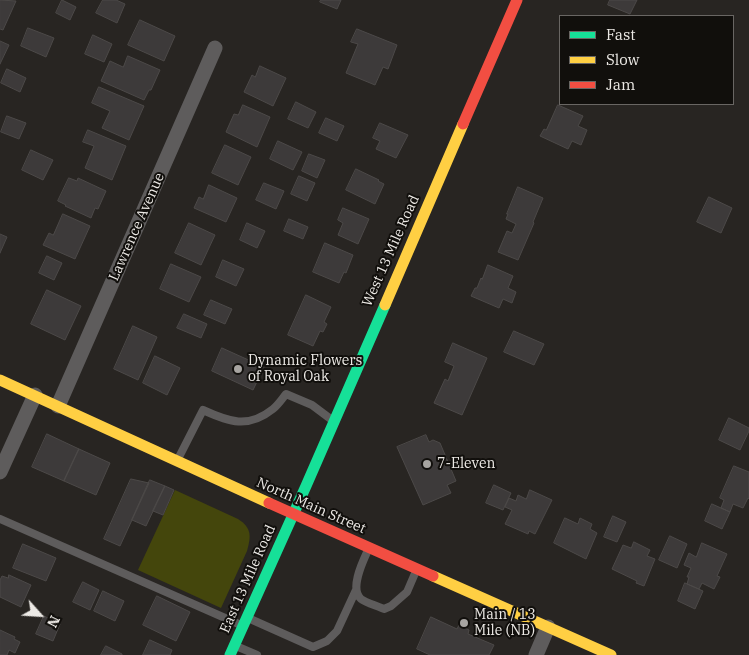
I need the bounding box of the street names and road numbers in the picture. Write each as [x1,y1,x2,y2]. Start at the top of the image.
street label: Lawrence Avenue [106,170,168,284]
street label: West 13 Mile Road [359,193,423,309]
street label: North Main Street [254,474,368,538]
street label: East 13 Mile Road [217,522,279,636]

